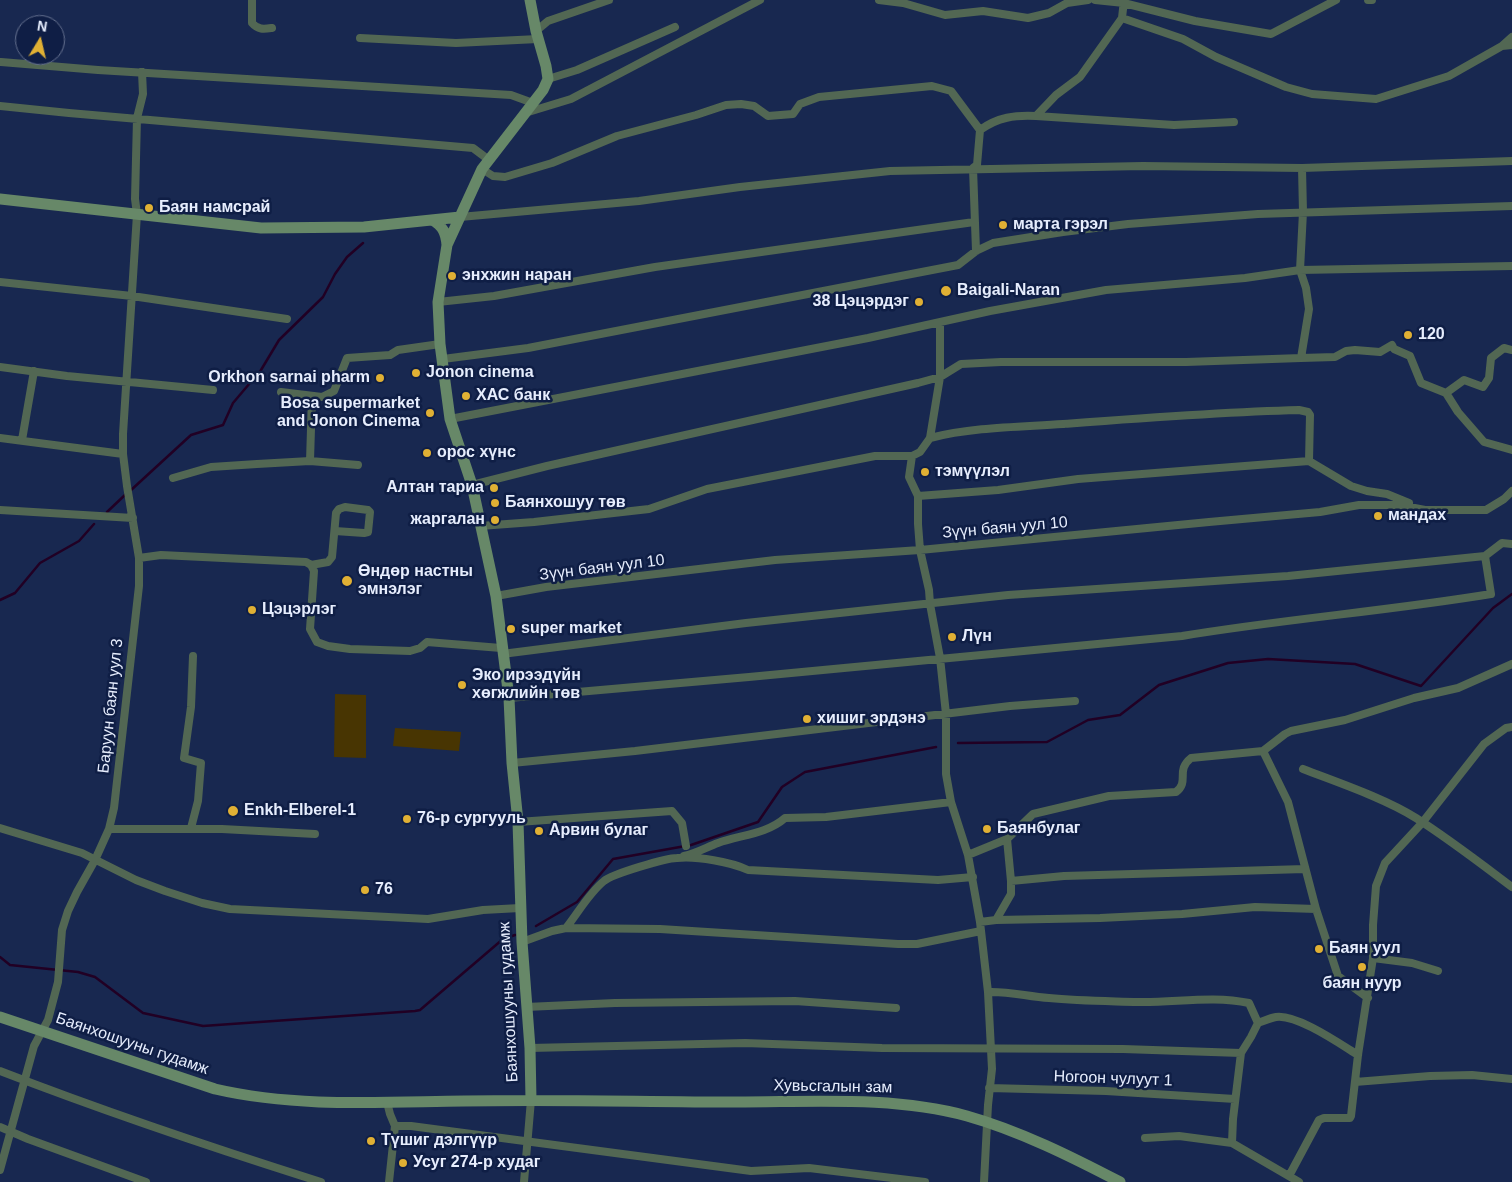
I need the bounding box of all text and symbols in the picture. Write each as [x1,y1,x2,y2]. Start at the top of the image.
north arrow [15,15,65,65]
text: N [36,17,48,35]
place label: Баян намсрай [159,198,270,218]
marker: Баян намсрай [143,202,155,214]
place label: марта гэрэл [1013,215,1108,235]
marker: марта гэрэл [997,219,1009,231]
place label: энхжин наран [462,266,572,286]
marker: энхжин наран [446,270,458,282]
place label: Baigali-Naran [957,281,1060,301]
marker: Baigali-Naran [939,284,953,298]
place label: 38 Цэцэрдэг [813,292,909,312]
marker: 38 Цэцэрдэг [913,296,925,308]
place label: 120 [1418,325,1445,345]
marker: 120 [1402,329,1414,341]
place label: Jonon cinema [426,363,534,383]
marker: Jonon cinema [410,367,422,379]
place label: Orkhon sarnai pharm [208,368,370,388]
marker: Orkhon sarnai pharm [374,372,386,384]
place label: ХАС банк [476,386,550,406]
marker: ХАС банк [460,390,472,402]
place label: Bosa supermarket and Jonon Cinema [277,394,420,432]
marker: Bosa supermarket and Jonon Cinema [424,407,436,419]
place label: орос хүнс [437,443,516,463]
marker: орос хүнс [421,447,433,459]
place label: тэмүүлэл [935,462,1010,482]
marker: тэмүүлэл [919,466,931,478]
place label: Алтан тариа [386,478,484,498]
marker: Алтан тариа [488,482,500,494]
place label: Баянхошуу төв [505,493,626,513]
marker: Баянхошуу төв [489,497,501,509]
place label: мандах [1388,506,1446,526]
place label: жаргалан [410,510,485,530]
marker: мандах [1372,510,1384,522]
street label: Зүүн баян уул 10 [941,513,1069,543]
marker: жаргалан [489,514,501,526]
street label: Зүүн баян уул 10 [538,551,666,585]
place label: Өндөр настны эмнэлэг [358,562,473,600]
marker: Өндөр настны эмнэлэг [340,574,354,588]
place label: Цэцэрлэг [262,600,336,620]
marker: Цэцэрлэг [246,604,258,616]
place label: super market [521,619,621,639]
marker: super market [505,623,517,635]
place label: Лүн [962,627,992,647]
marker: Лүн [946,631,958,643]
street label: Баруун баян уул 3 [94,638,128,774]
place label: Эко ирээдүйн хөгжлийн төв [472,666,581,704]
marker: Эко ирээдүйн хөгжлийн төв [456,679,468,691]
place label: хишиг эрдэнэ [817,709,926,729]
marker: хишиг эрдэнэ [801,713,813,725]
place label: Enkh-Elberel-1 [244,801,356,821]
marker: Enkh-Elberel-1 [226,804,240,818]
place label: 76-р сургууль [417,809,526,829]
marker: 76-р сургууль [401,813,413,825]
place label: Баянбулаг [997,819,1080,839]
place label: Арвин булаг [549,821,648,841]
marker: Баянбулаг [981,823,993,835]
marker: Арвин булаг [533,825,545,837]
place label: 76 [375,880,393,900]
marker: 76 [359,884,371,896]
street label: Баянхошууны гудамж [495,921,523,1083]
place label: Баян уул [1329,939,1401,959]
marker: Баян уул [1313,943,1325,955]
marker: баян нуур [1356,961,1368,973]
place label: баян нуур [1322,974,1402,994]
street label: Баянхошууны гудамж [53,1009,211,1079]
street label: Ногоон чулуут 1 [1053,1067,1173,1091]
street label: Хувьсгалын зам [773,1076,893,1098]
place label: Түшиг дэлгүүр [381,1131,497,1151]
marker: Түшиг дэлгүүр [365,1135,377,1147]
place label: Усуг 274-р худаг [413,1153,540,1173]
marker: Усуг 274-р худаг [397,1157,409,1169]

